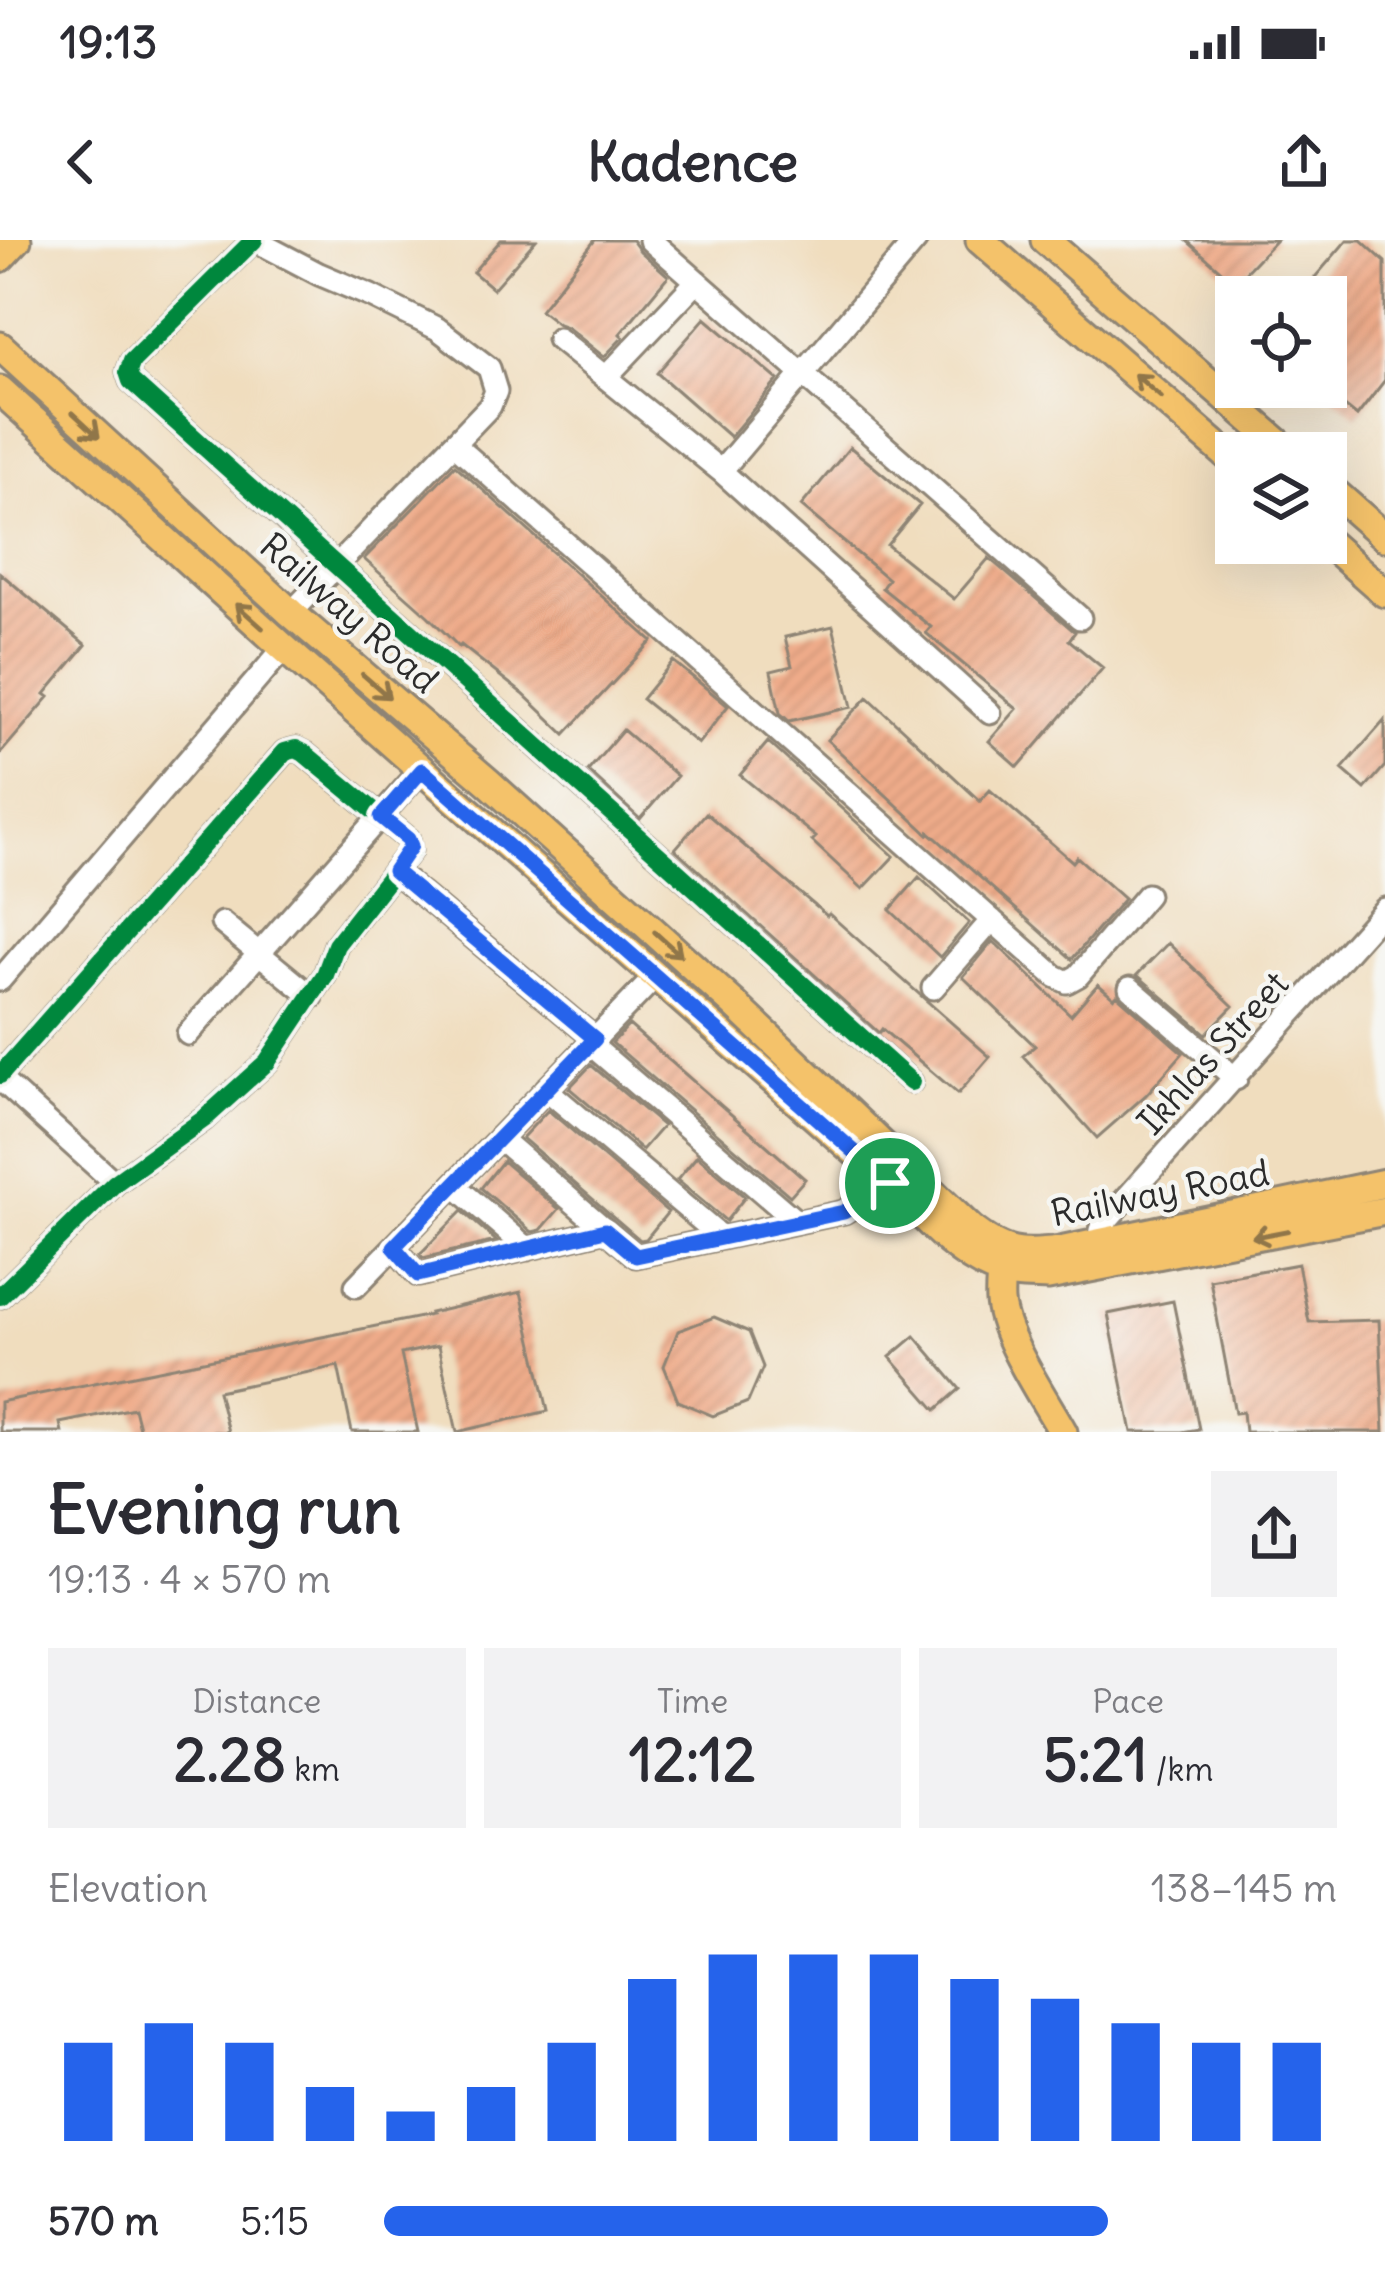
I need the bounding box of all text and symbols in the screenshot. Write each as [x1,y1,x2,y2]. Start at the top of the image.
text: 19:13 [60,14,157,70]
text: Kadence [587,128,798,196]
icon: back [48,129,114,195]
icon: share [1271,129,1337,195]
map controls [1215,276,1347,564]
button: locate [1215,276,1347,408]
one-way arrow [1133,373,1164,400]
one-way arrow [71,411,101,438]
button: layers [1215,432,1347,564]
street label: Railway Road [251,523,447,703]
one-way arrow [235,603,265,630]
one-way arrow [360,671,391,699]
one-way arrow [652,930,683,957]
street label: Ikhlas Street [1128,962,1298,1144]
pin [839,1132,941,1234]
icon: arrive [857,1150,923,1216]
street label: Railway Road [1047,1150,1273,1236]
one-way arrow [1252,1223,1290,1246]
text: Evening run [48,1468,401,1551]
button: share [1211,1471,1337,1597]
text: 19:13 · 4 × 570 m [48,1555,331,1604]
text: Distance [192,1680,321,1722]
text: Time [657,1680,728,1722]
text: Pace [1092,1680,1164,1722]
text: 2.28 [174,1722,286,1797]
text: 12:12 [629,1722,756,1797]
text: 5:21 [1043,1722,1148,1797]
text: km [286,1748,340,1790]
text: /km [1148,1748,1213,1790]
text: Elevation [48,1864,208,1913]
text: 138–145 m [1151,1864,1337,1913]
text: 570 m [48,2197,159,2246]
text: 5:15 [240,2197,309,2246]

